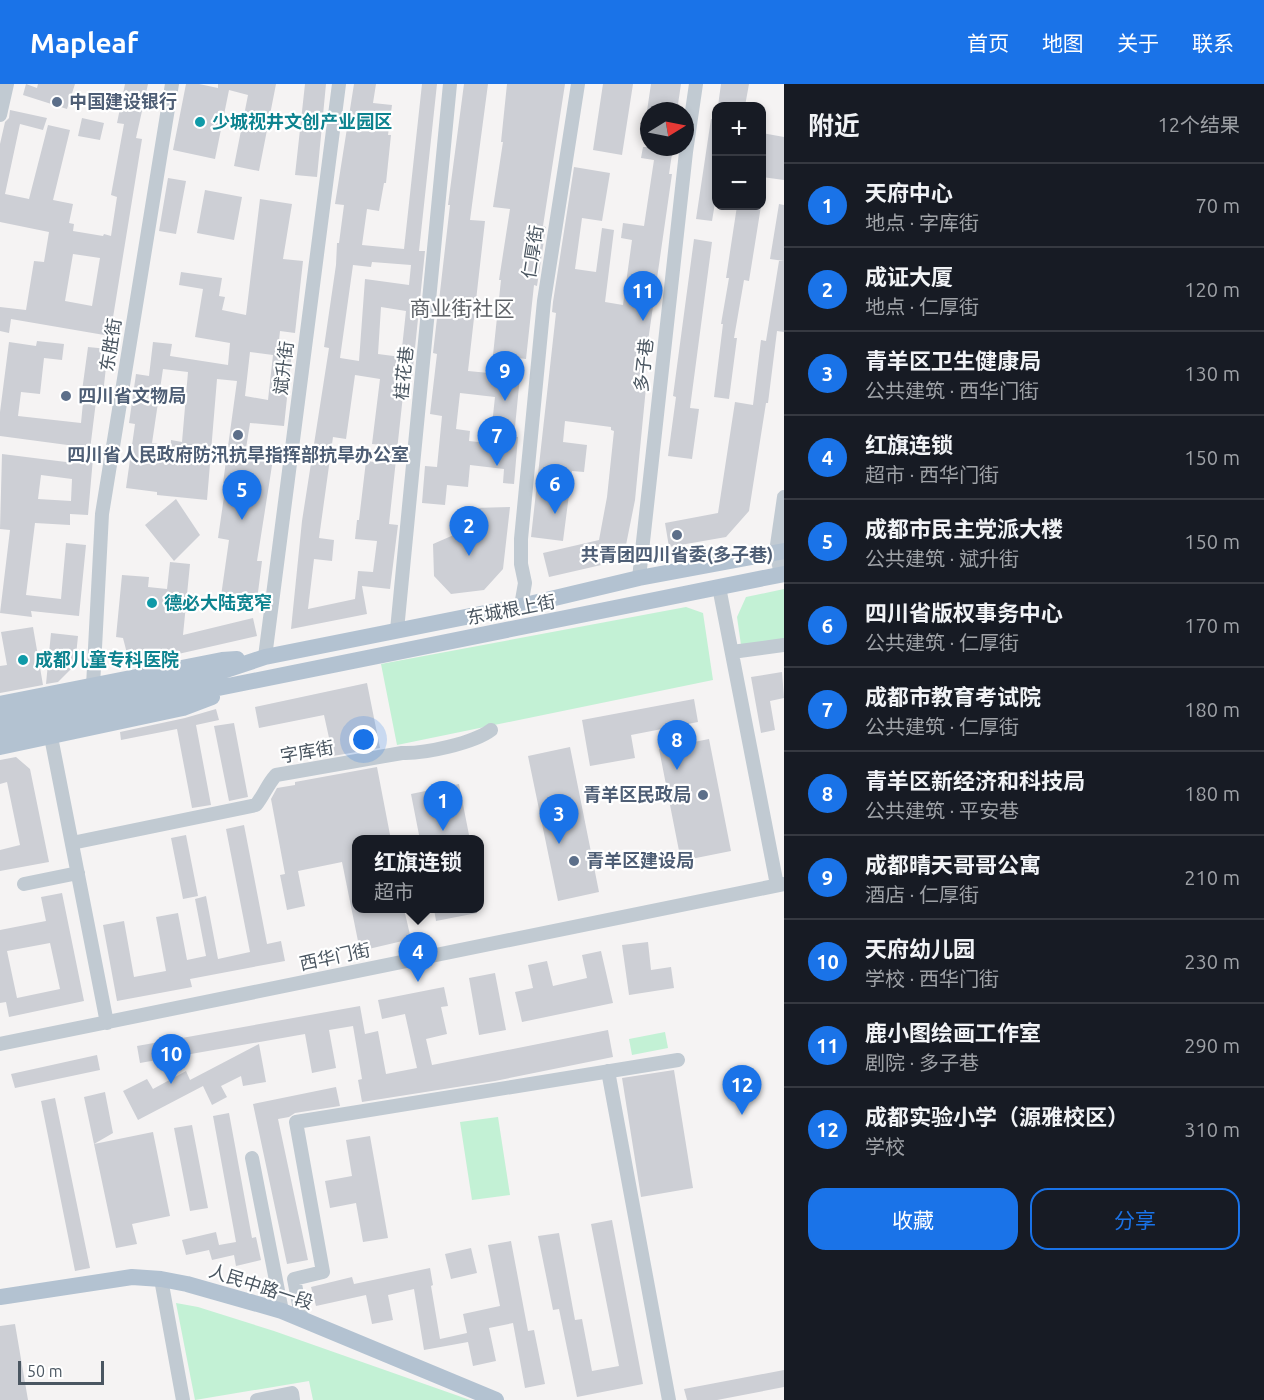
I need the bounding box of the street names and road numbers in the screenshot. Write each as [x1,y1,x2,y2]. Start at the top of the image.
street label: 仁厚街 [518,224,546,280]
street label: 东胜街 [96,317,124,373]
street label: 多子巷 [630,337,656,393]
street label: 斌升街 [270,340,296,396]
street label: 桂花巷 [390,345,416,401]
street label: 东城根上街 [465,591,557,627]
street label: 字库街 [279,736,335,766]
street label: 西华门街 [297,939,372,973]
street label: 人民中路一段 [207,1260,316,1312]

